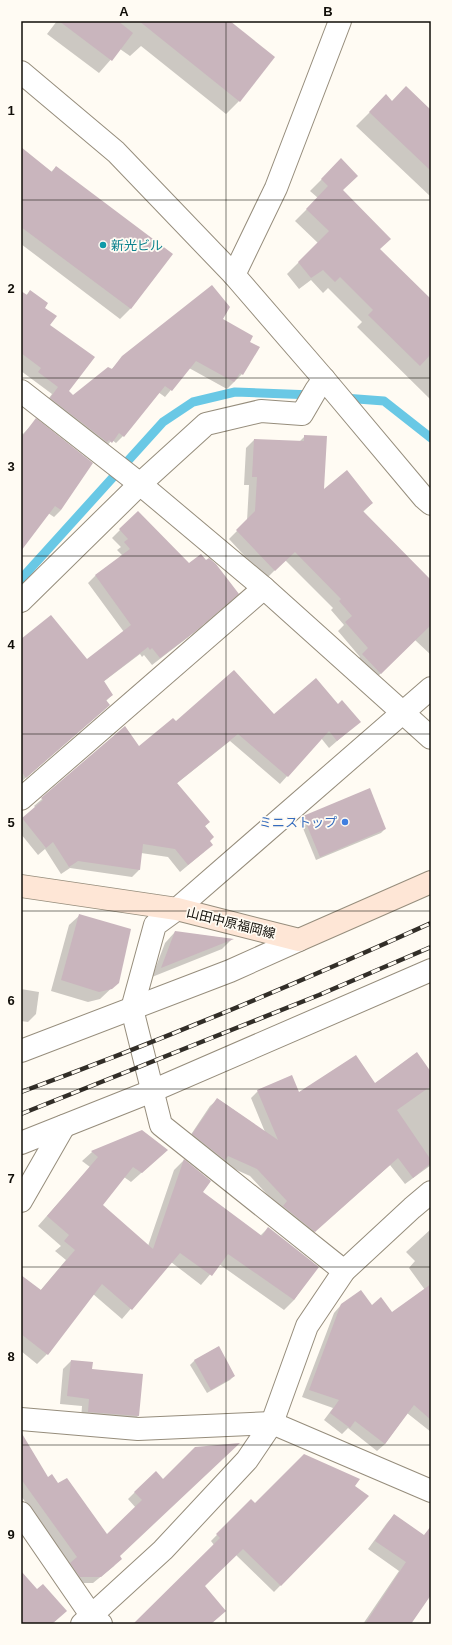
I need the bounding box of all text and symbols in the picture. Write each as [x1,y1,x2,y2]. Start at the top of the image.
text: A [119,4,129,19]
text: B [323,4,333,19]
text: 1 [7,103,15,118]
place label: 新光ビル [111,238,163,253]
marker: 新光ビル [98,240,108,250]
text: 2 [7,281,15,296]
text: 3 [7,459,15,474]
text: 4 [7,637,15,652]
text: 5 [7,815,15,830]
place label: ミニストップ [259,815,337,830]
marker: ミニストップ [340,817,350,827]
street label: 山田中原福岡線 [185,905,277,941]
text: 6 [7,993,15,1008]
text: 7 [7,1171,15,1186]
text: 8 [7,1349,15,1364]
text: 9 [7,1527,15,1542]

